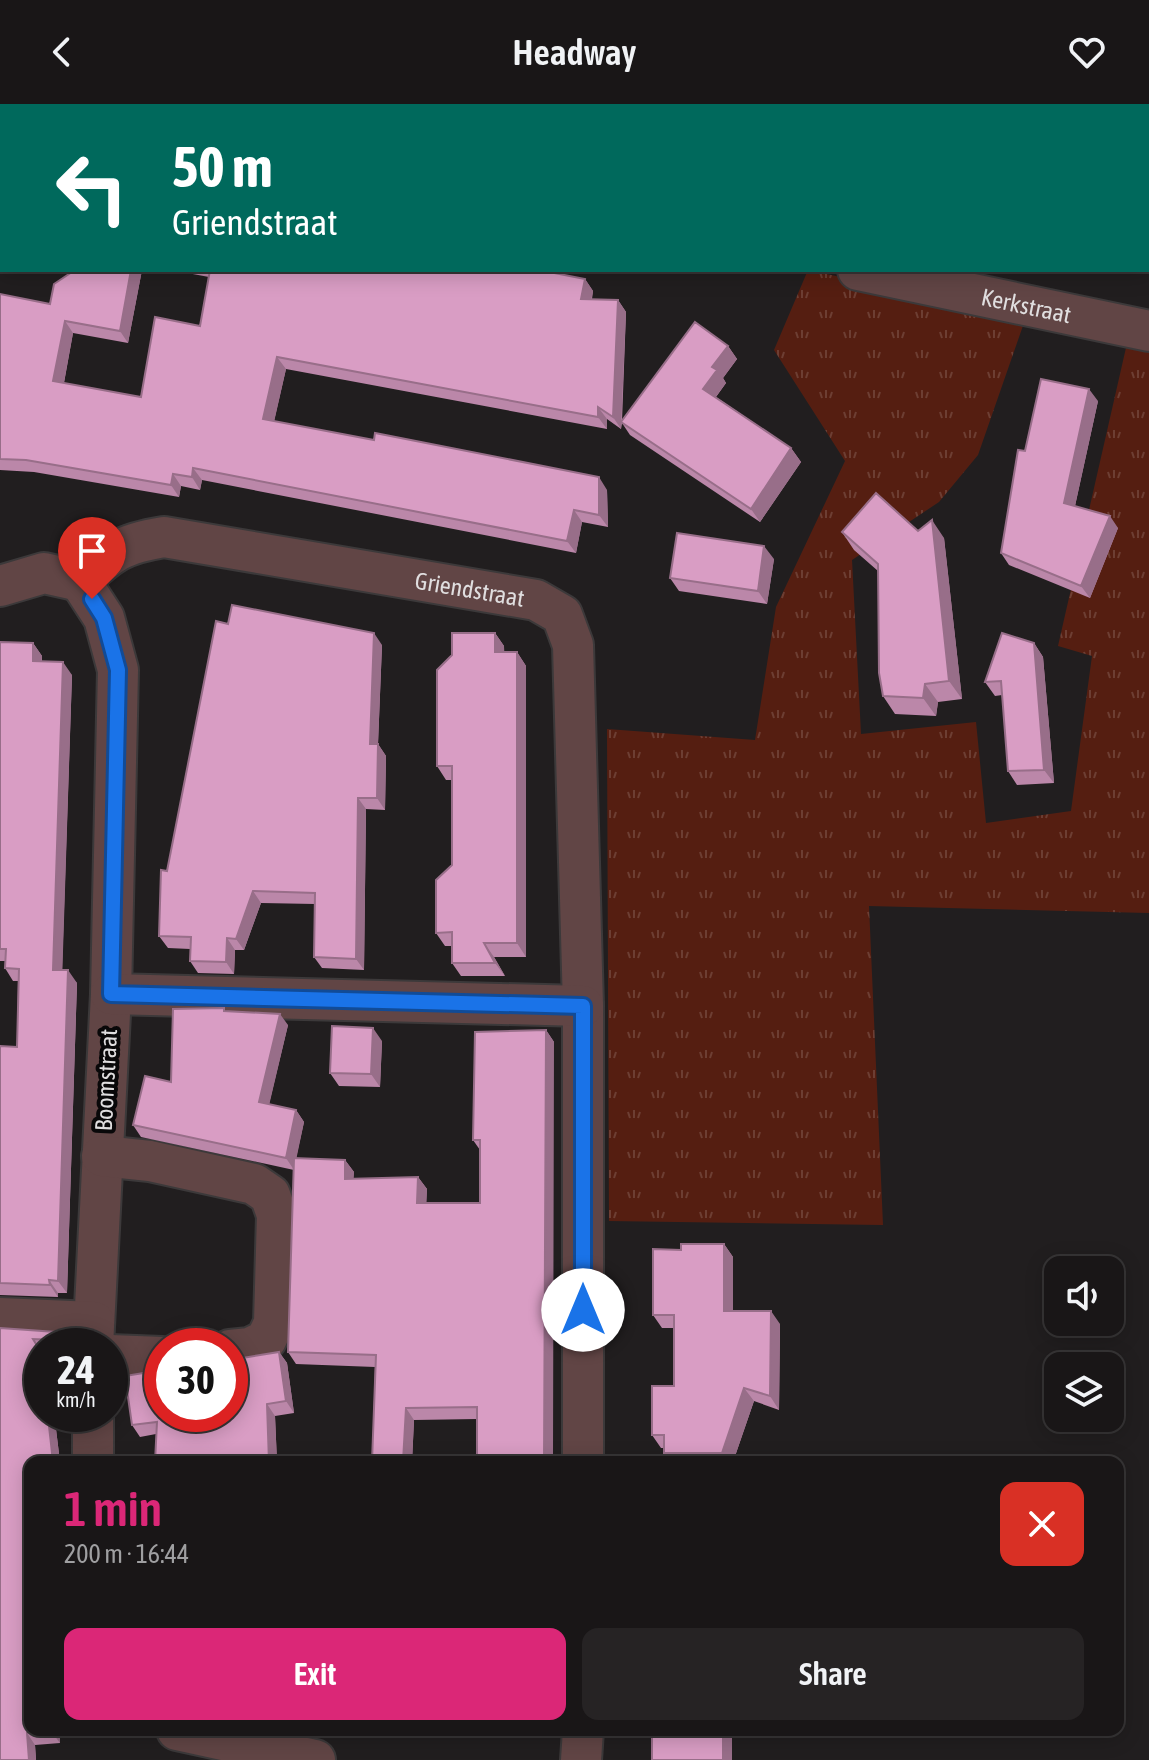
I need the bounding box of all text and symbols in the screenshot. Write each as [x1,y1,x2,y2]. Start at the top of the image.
icon: back [40,30,84,74]
icon: heart [1065,30,1109,74]
text: Headway [513,31,636,73]
text: 50 m [172,135,273,199]
icon: left [40,136,144,240]
text: Griendstraat [172,201,338,243]
street label: Kerkstraat [979,283,1074,328]
pin [58,517,126,599]
icon: arrive [70,529,114,573]
street label: Griendstraat [413,566,527,611]
street label: Boomstraat [90,1028,122,1132]
map controls [1044,1256,1124,1432]
button: sound [1044,1256,1124,1336]
position arrow [541,1268,625,1352]
speed limit sign: 30 [144,1328,248,1432]
text: 24 [57,1347,95,1392]
button: layers [1044,1352,1124,1432]
text: km/h [56,1388,96,1411]
text: 1 min [64,1481,162,1536]
button: close [1000,1482,1084,1566]
text: 200 m · 16:44 [64,1539,189,1569]
button: Exit [64,1628,566,1720]
button: Share [582,1628,1084,1720]

